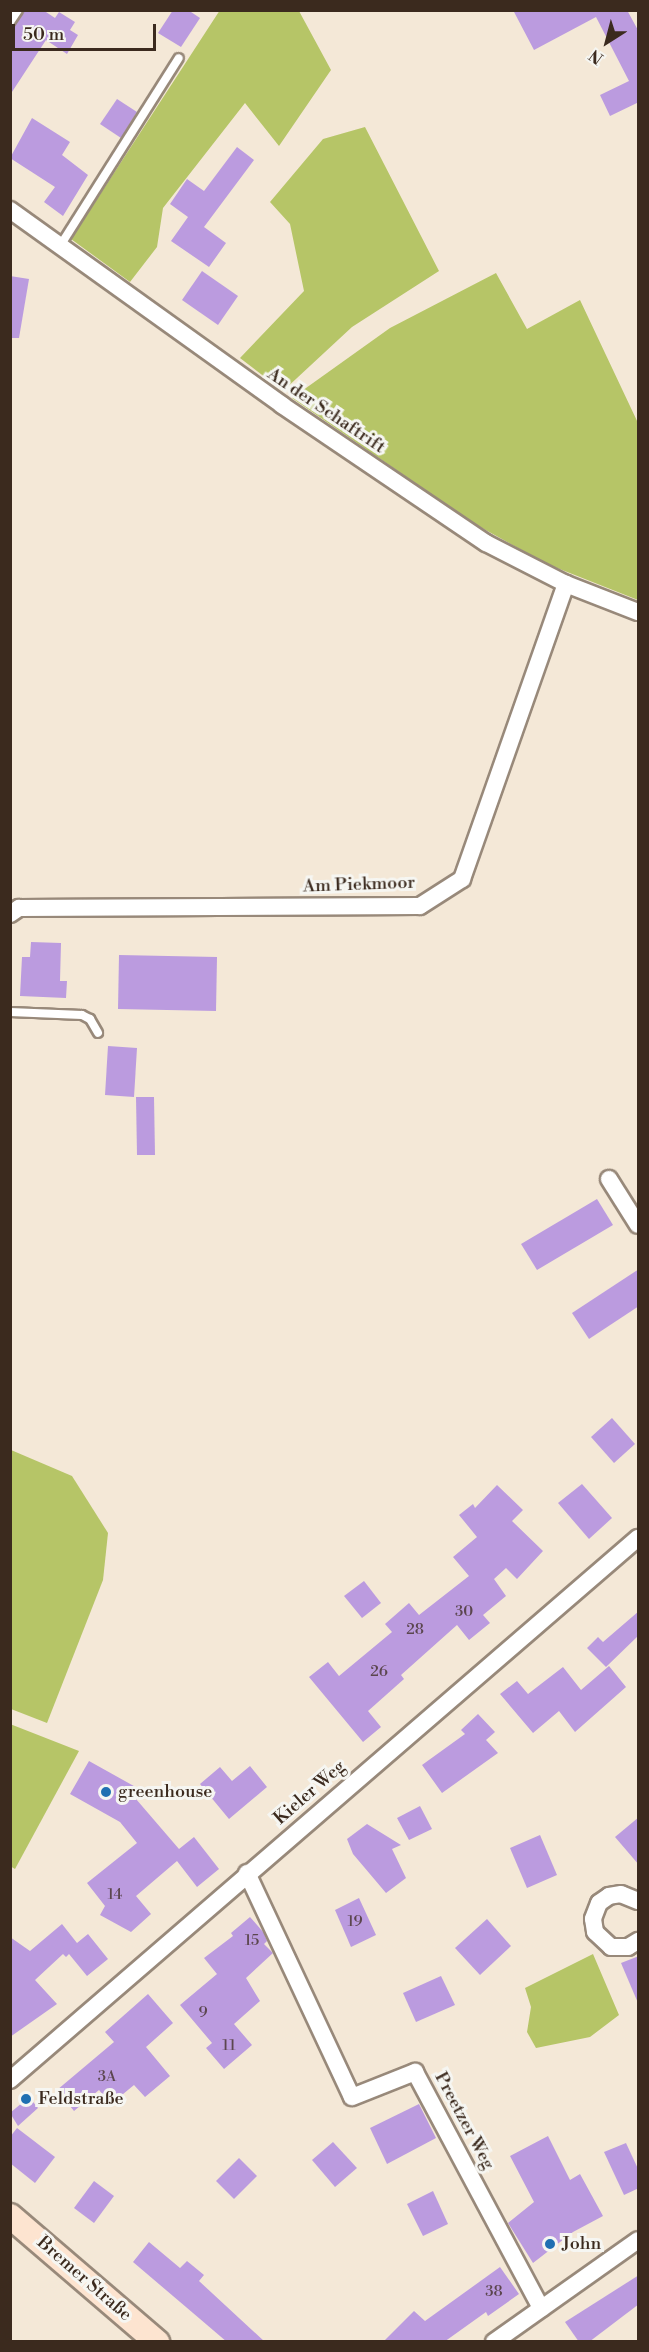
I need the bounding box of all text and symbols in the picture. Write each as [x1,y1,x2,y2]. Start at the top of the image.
scale bar [15,12,159,50]
north arrow [577,12,637,72]
text: 50 m [23,23,64,46]
text: N [585,45,607,68]
street label: An der Schaftrift [263,364,389,458]
street label: Am Piekmoor [302,872,416,898]
house number: 30 [455,1603,473,1621]
house number: 28 [406,1621,424,1639]
house number: 26 [370,1663,388,1681]
street label: Kieler Weg [270,1756,350,1830]
place label: greenhouse [118,1781,212,1803]
marker: greenhouse [99,1785,113,1799]
house number: 14 [108,1886,122,1904]
house number: 19 [347,1913,363,1931]
house number: 15 [245,1932,259,1950]
house number: 9 [198,2004,208,2022]
house number: 11 [222,2037,236,2055]
house number: 3A [98,2068,116,2086]
street label: Preetzer Weg [429,2069,499,2173]
place label: Feldstraße [38,2088,124,2110]
marker: Feldstraße [19,2092,33,2106]
street label: Bremer Straße [32,2232,136,2326]
place label: John [562,2233,601,2255]
marker: John [543,2237,557,2251]
house number: 38 [485,2283,503,2301]

